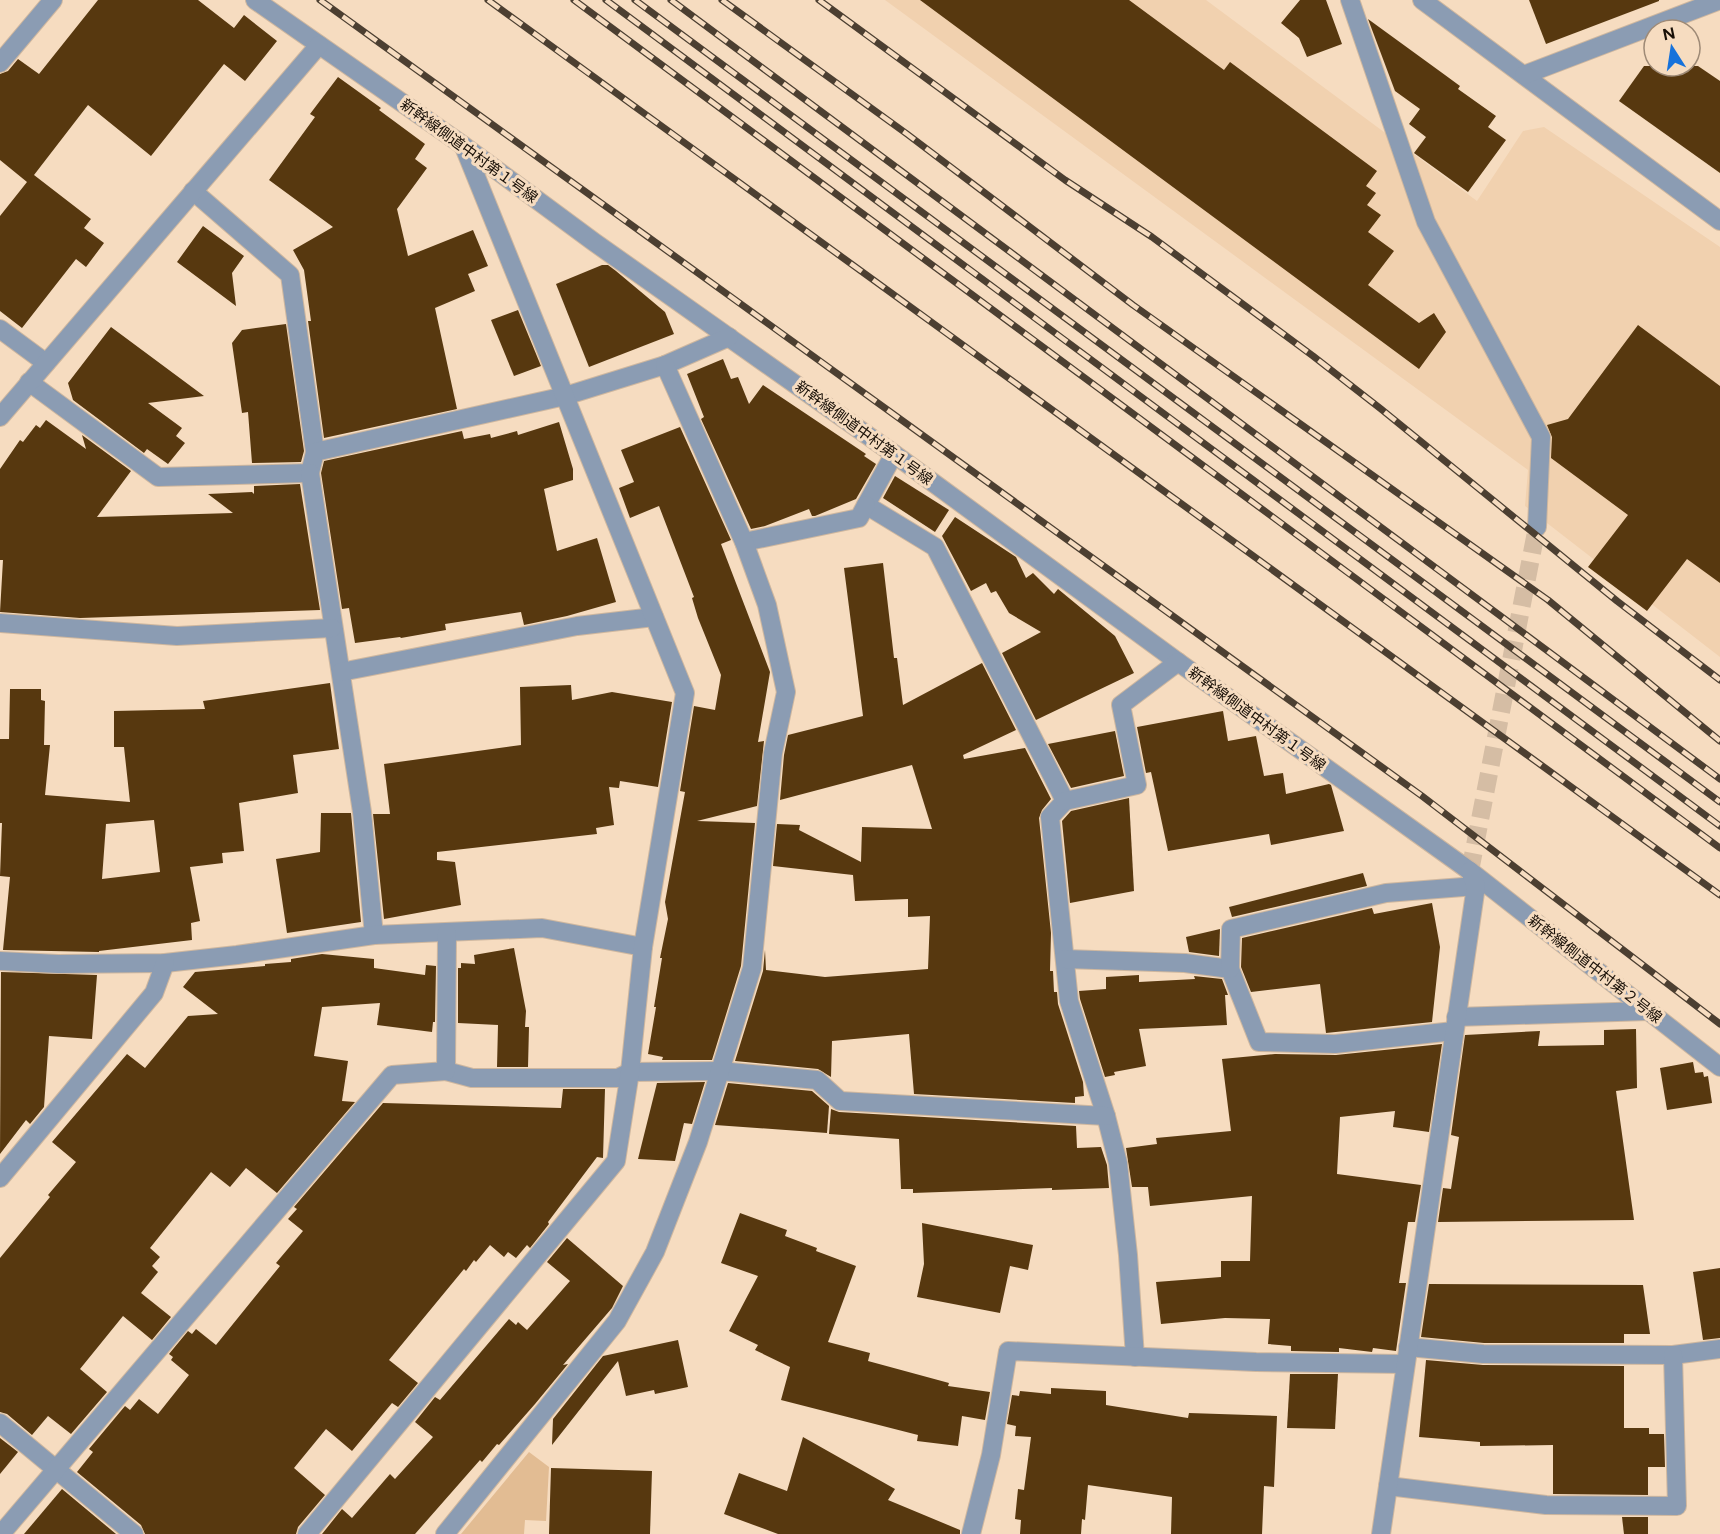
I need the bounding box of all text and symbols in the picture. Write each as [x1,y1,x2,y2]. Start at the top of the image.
north arrow [1642,18,1702,78]
text: N [1661,23,1677,44]
street label: 新幹線側道中村第１号線 [397,95,541,207]
street label: 新幹線側道中村第１号線 [792,377,936,489]
street label: 新幹線側道中村第１号線 [1185,663,1329,775]
street label: 新幹線側道中村第２号線 [1524,911,1666,1027]

